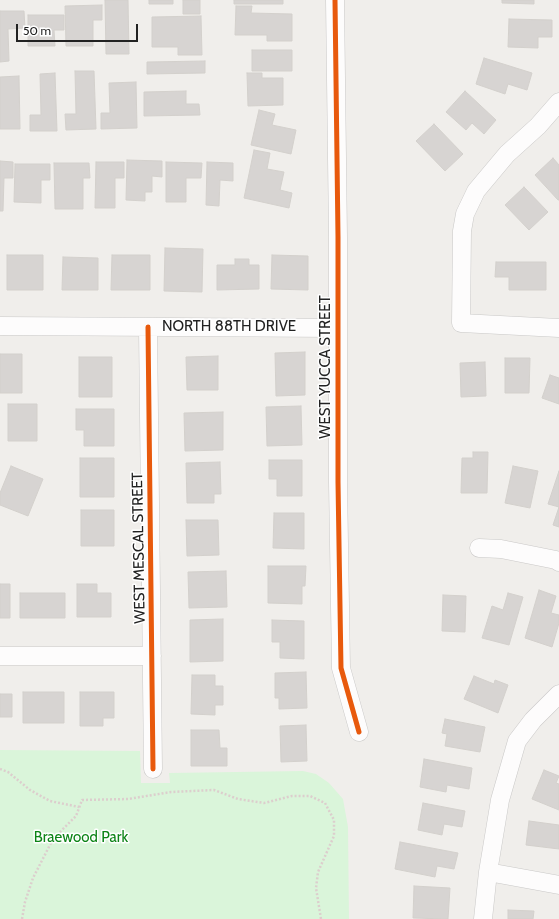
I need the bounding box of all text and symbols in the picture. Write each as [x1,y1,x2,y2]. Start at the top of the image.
scale bar [18,16,140,42]
text: 50 m [23,23,51,38]
street label: WEST YUCCA STREET [317,295,335,439]
street label: NORTH 88TH DRIVE [162,318,296,336]
street label: WEST MESCAL STREET [129,472,149,624]
park label: Braewood Park [34,829,128,847]

